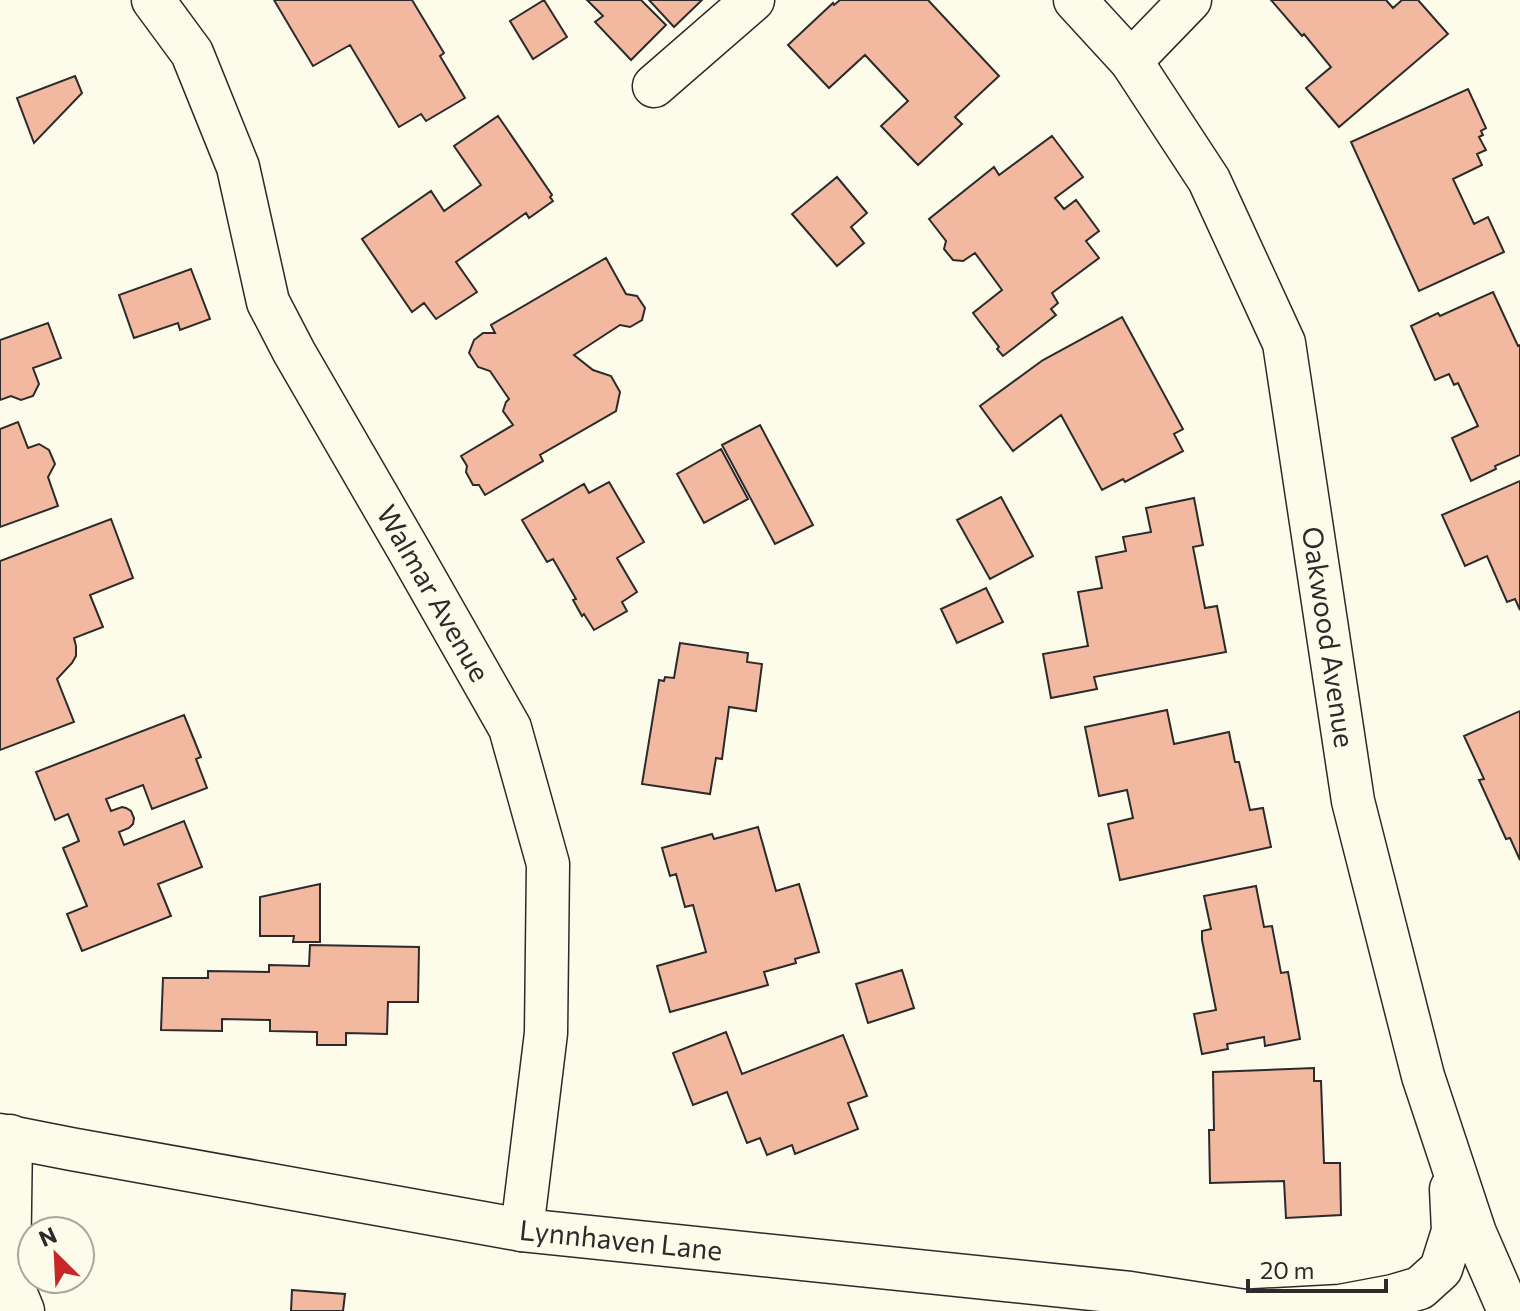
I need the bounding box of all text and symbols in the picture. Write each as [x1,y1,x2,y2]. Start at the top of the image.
street label: Walmar Avenue [370,498,498,687]
street label: Oakwood Avenue [1296,524,1363,750]
street label: Lynnhaven Lane [518,1212,724,1267]
north arrow [16,1215,96,1295]
text: N [35,1221,61,1252]
scale bar [1248,1243,1386,1293]
text: 20 m [1260,1255,1314,1284]

